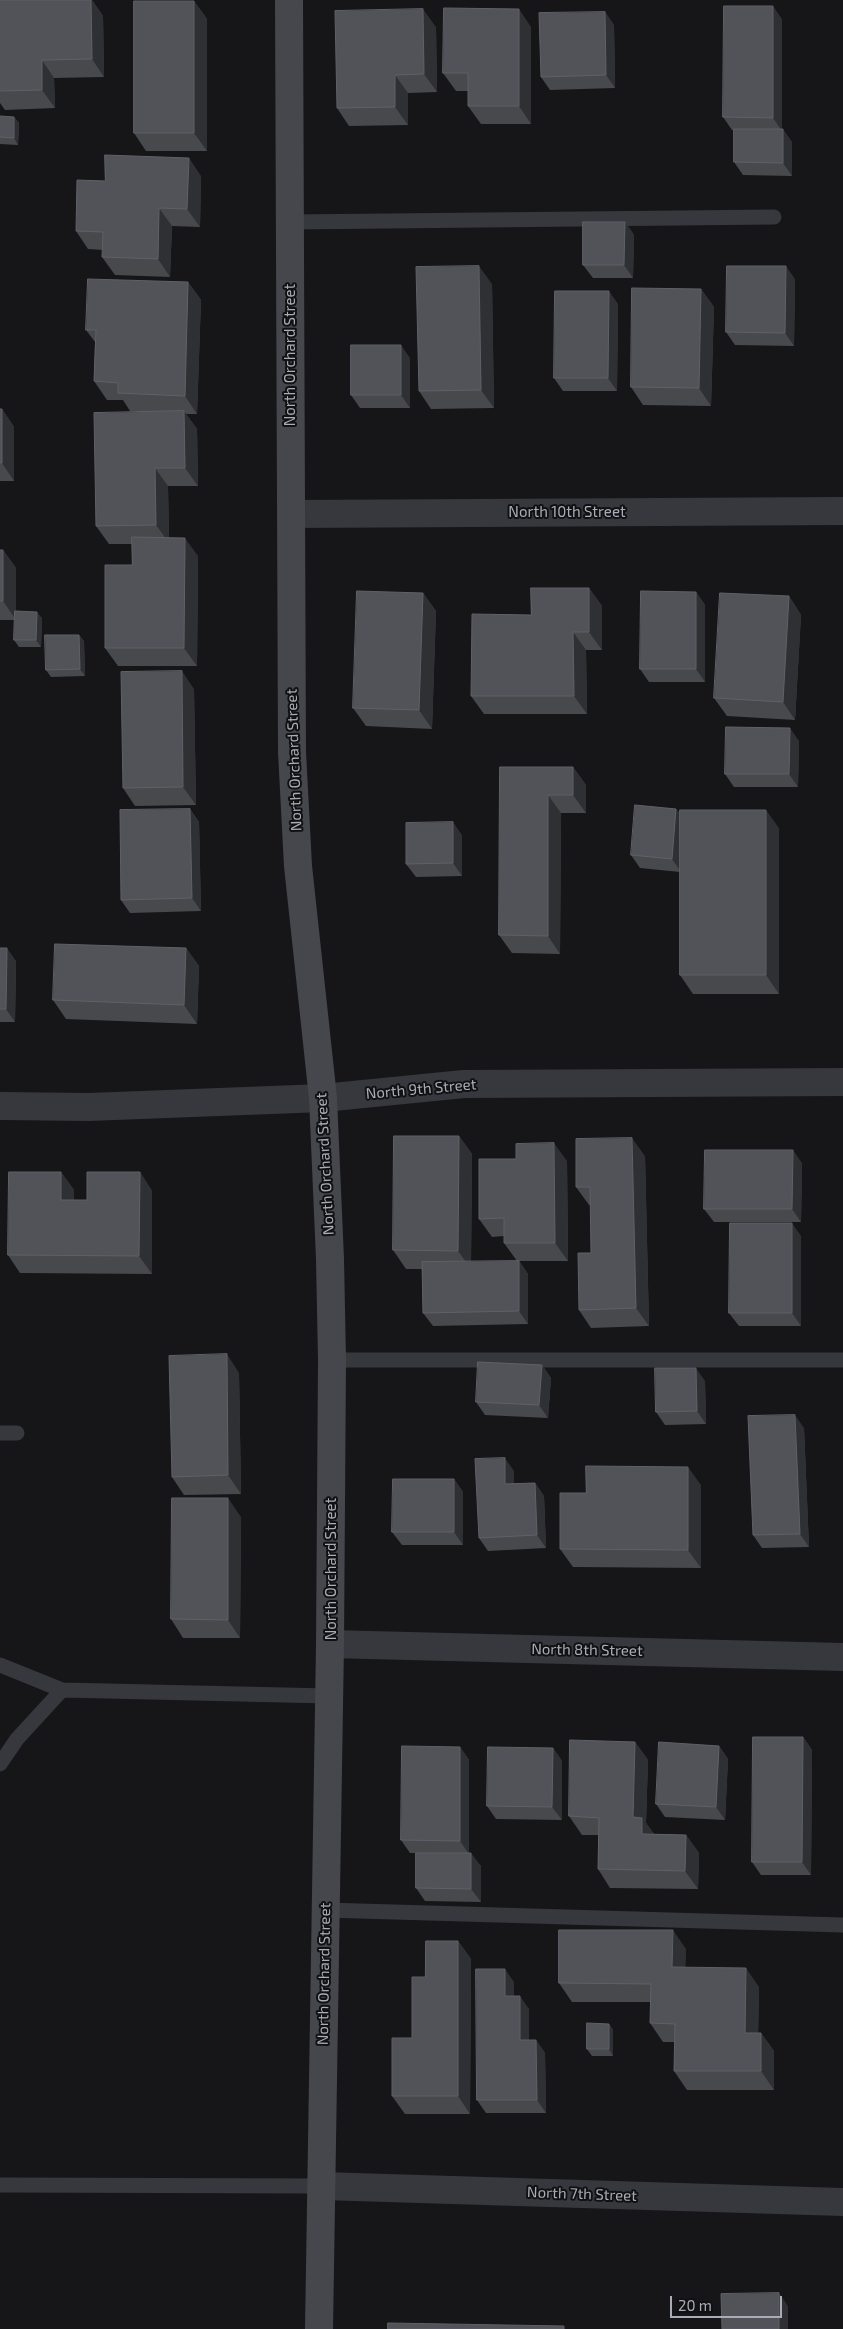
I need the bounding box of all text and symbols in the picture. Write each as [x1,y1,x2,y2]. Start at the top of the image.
street label: North Orchard Street [281,284,299,426]
street label: North 10th Street [508,503,626,521]
street label: North Orchard Street [283,688,305,832]
street label: North 9th Street [365,1075,477,1103]
street label: North Orchard Street [312,1092,338,1236]
street label: North Orchard Street [322,1498,340,1640]
street label: North 8th Street [531,1640,643,1660]
street label: North Orchard Street [314,1903,334,2045]
street label: North 7th Street [527,2183,637,2205]
scale bar [673,2286,786,2318]
text: 20 m [678,2296,712,2314]

